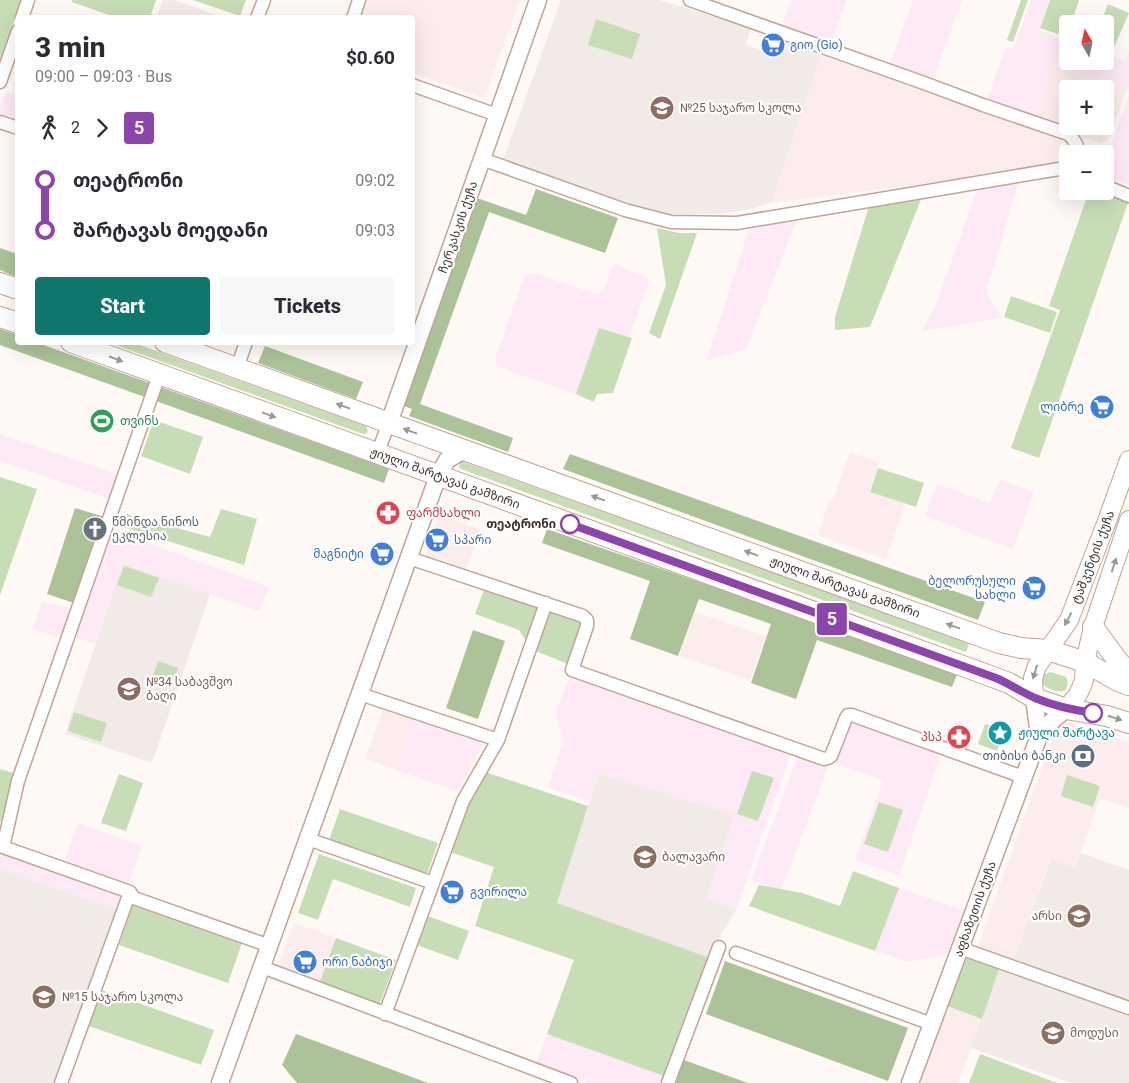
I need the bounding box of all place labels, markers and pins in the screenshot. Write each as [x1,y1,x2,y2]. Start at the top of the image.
supermarket icon: გიო (Gio) [760,32,786,58]
place label: გიო (Gio) [790,38,843,52]
school or university icon: №25 საჯარო სკოლა [649,95,675,121]
place label: №25 საჯარო სკოლა [680,101,801,116]
supermarket icon: ლიბრე [1089,394,1115,420]
place label: ლიბრე [1040,400,1084,415]
sports icon: თვინს [89,408,115,434]
place label: თვინს [120,414,159,428]
pharmacy icon: ფარმსახლი [375,500,401,526]
place label: ფარმსახლი [406,506,481,521]
marker: თეატრონი [560,514,580,534]
place label: წმინდა ნინოს ეკლესია [112,515,199,544]
church icon: წმინდა ნინოს ეკლესია [82,516,108,542]
place label: თეატრონი [486,517,556,531]
supermarket icon: სპარი [424,527,450,553]
place label: სპარი [454,533,491,547]
supermarket icon: მაგნიტი [369,541,395,567]
place label: მაგნიტი [313,547,364,561]
place label: ბელორუსული სახლი [928,574,1016,603]
supermarket icon: ბელორუსული სახლი [1021,575,1047,601]
place label: №34 საბავშვო ბაღი [146,675,233,704]
school or university icon: №34 საბავშვო ბაღი [116,676,142,702]
unlabelled marker [1083,703,1103,723]
place icon: ჟიული შარტავა [987,720,1013,746]
pharmacy icon: პსპ [946,724,972,750]
place label: ჟიული შარტავა [1018,726,1115,741]
place label: პსპ [921,730,942,744]
bank icon: თიბისი ბანკი [1070,743,1096,769]
place label: თიბისი ბანკი [982,749,1066,763]
school or university icon: ბალავარი [632,844,658,870]
place label: ბალავარი [662,850,725,865]
supermarket icon: გვირილა [439,879,465,905]
place label: გვირილა [470,885,527,900]
school or university icon: არსი [1066,903,1092,929]
place label: არსი [1032,909,1062,923]
supermarket icon: ორი ნაბიჯი [292,949,318,975]
place label: ორი ნაბიჯი [322,955,393,969]
school or university icon: №15 საჯარო სკოლა [31,984,57,1010]
place label: №15 საჯარო სკოლა [62,990,183,1005]
school or university icon: მოდუსი [1040,1020,1066,1046]
place label: მოდუსი [1070,1026,1119,1041]

